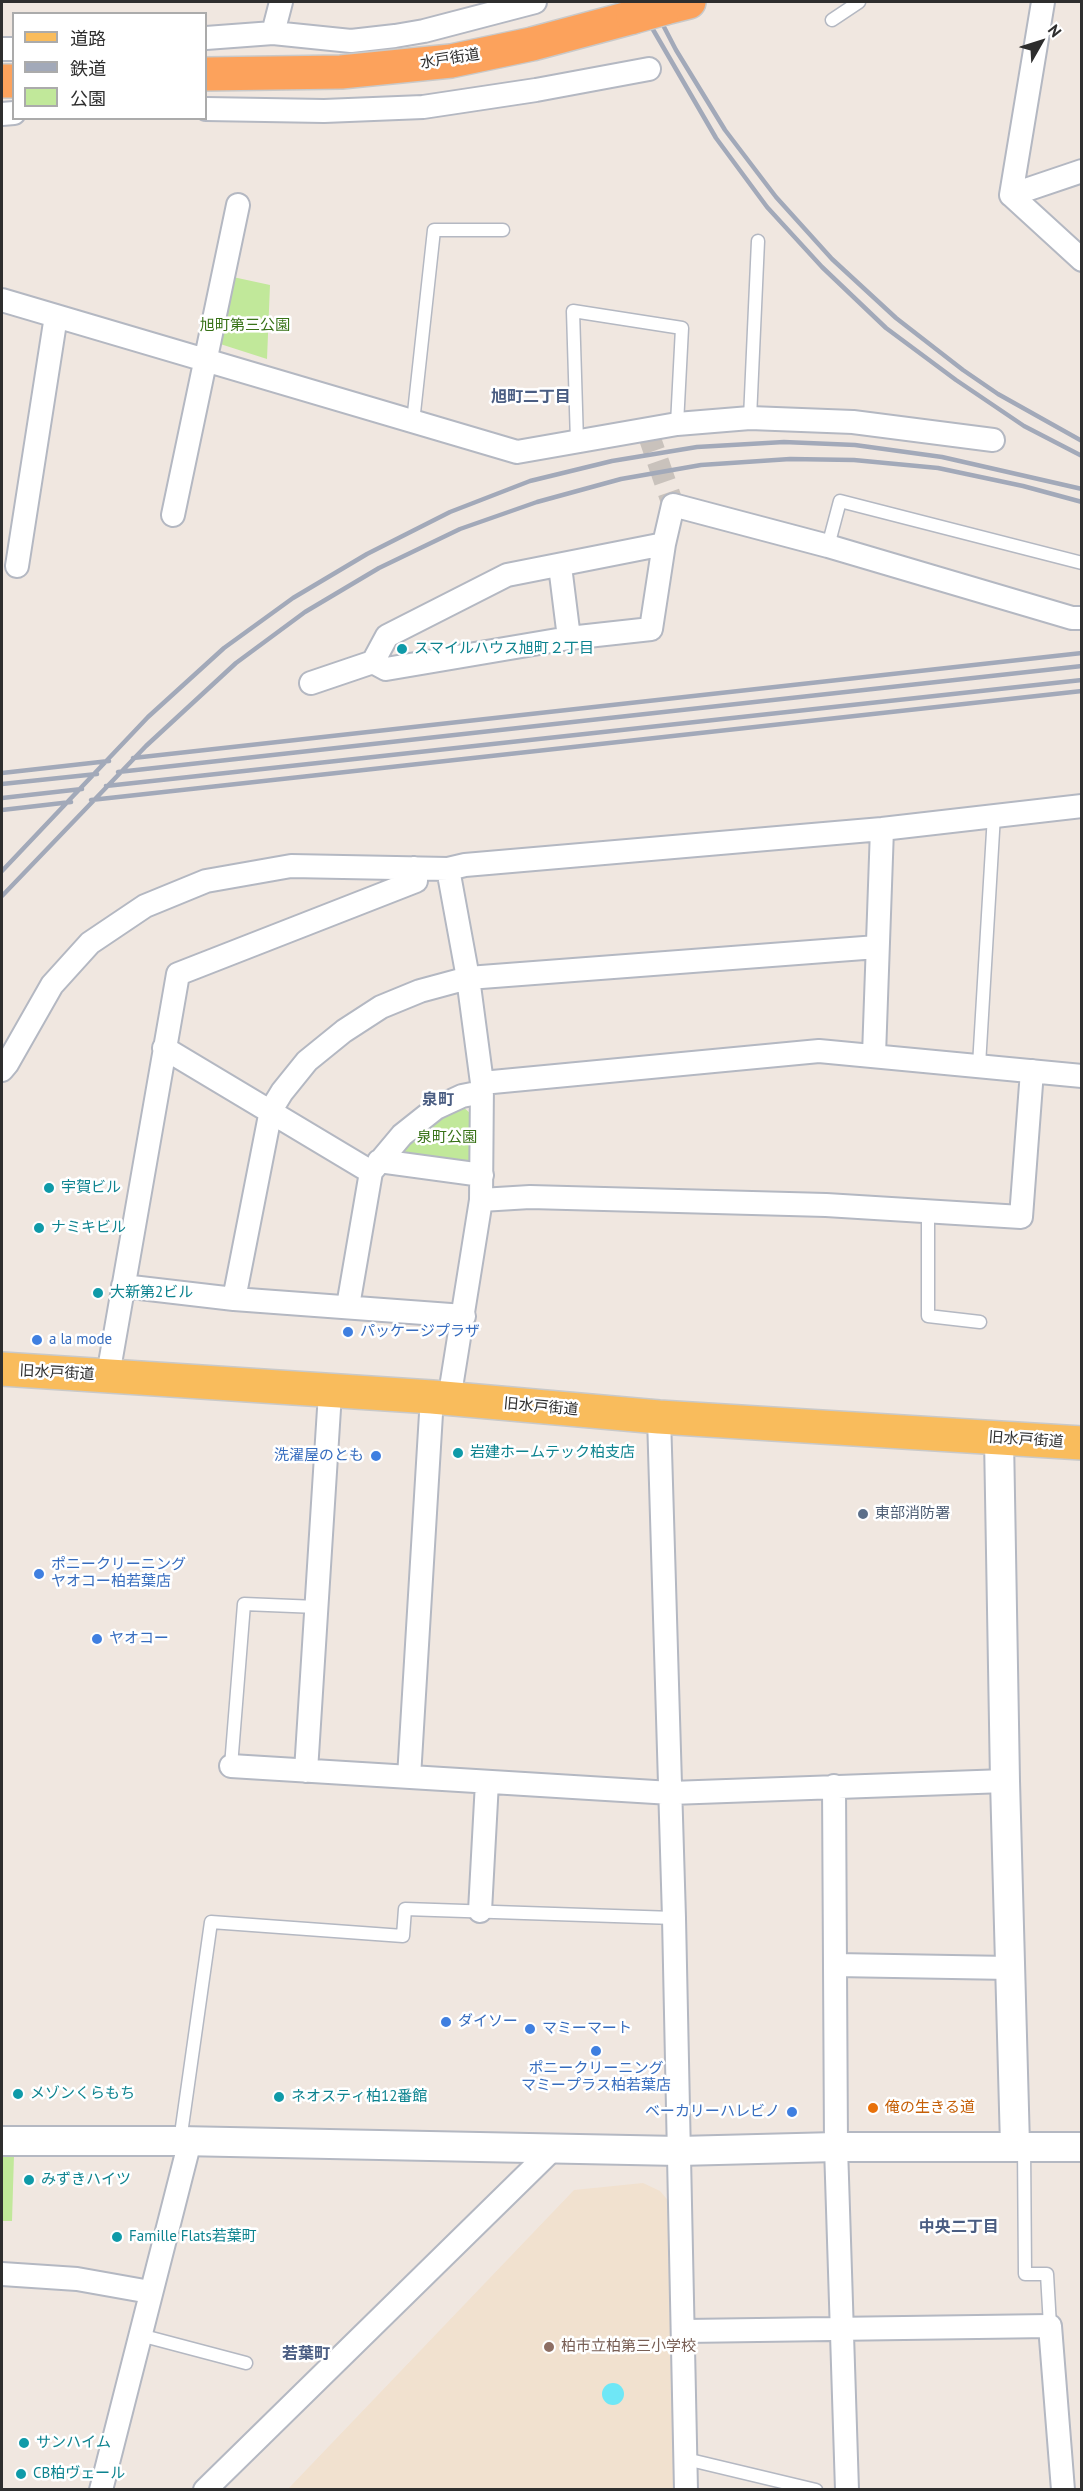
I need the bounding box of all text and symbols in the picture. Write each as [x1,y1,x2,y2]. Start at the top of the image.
legend [12,12,207,120]
north arrow [1011,12,1071,72]
text: N [1044,20,1066,41]
text: 道路 [70,27,106,50]
street label: 水戸街道 [419,45,481,73]
text: 鉄道 [70,57,106,80]
text: 公園 [70,87,106,110]
park label: 旭町第三公園 [200,317,290,335]
district label: 旭町二丁目 [491,387,571,407]
place label: スマイルハウス旭町２丁目 [414,640,594,658]
marker: スマイルハウス旭町２丁目 [395,642,409,656]
district label: 泉町 [422,1090,454,1110]
park label: 泉町公園 [417,1129,477,1147]
place label: 宇賀ビル [61,1179,121,1197]
marker: 宇賀ビル [42,1181,56,1195]
place label: ナミキビル [51,1219,126,1237]
marker: ナミキビル [32,1221,46,1235]
place label: 大新第2ビル [110,1284,193,1302]
marker: 大新第2ビル [91,1286,105,1300]
place label: パッケージプラザ [360,1323,480,1341]
marker: パッケージプラザ [341,1325,355,1339]
place label: a la mode [49,1331,112,1349]
marker: a la mode [30,1333,44,1347]
street label: 旧水戸街道 [19,1362,95,1384]
street label: 旧水戸街道 [503,1395,579,1419]
street label: 旧水戸街道 [988,1428,1064,1452]
place label: 岩建ホームテック柏支店 [470,1444,635,1462]
marker: 岩建ホームテック柏支店 [451,1446,465,1460]
place label: 洗濯屋のとも [274,1447,364,1465]
marker: 洗濯屋のとも [369,1449,383,1463]
place label: 東部消防署 [875,1505,950,1523]
marker: 東部消防署 [856,1507,870,1521]
place label: ポニークリーニング ヤオコー柏若葉店 [51,1556,186,1591]
marker: ポニークリーニング ヤオコー柏若葉店 [32,1567,46,1581]
place label: ヤオコー [109,1630,169,1648]
marker: ヤオコー [90,1632,104,1646]
place label: ダイソー [458,2013,518,2031]
marker: ダイソー [439,2015,453,2029]
place label: マミーマート [542,2020,632,2038]
marker: マミーマート [523,2022,537,2036]
marker: ポニークリーニング マミープラス柏若葉店 [589,2044,603,2058]
place label: ポニークリーニング マミープラス柏若葉店 [521,2060,671,2095]
place label: メゾンくらもち [30,2085,135,2103]
marker: メゾンくらもち [11,2087,25,2101]
place label: ネオスティ柏12番館 [291,2088,427,2106]
marker: ネオスティ柏12番館 [272,2090,286,2104]
place label: 俺の生きる道 [885,2099,975,2117]
marker: 俺の生きる道 [866,2101,880,2115]
place label: ベーカリーハレビノ [645,2103,780,2121]
marker: ベーカリーハレビノ [785,2105,799,2119]
place label: みずきハイツ [41,2171,131,2189]
marker: みずきハイツ [22,2173,36,2187]
district label: 中央二丁目 [919,2217,999,2237]
place label: Famille Flats若葉町 [129,2228,257,2246]
marker: Famille Flats若葉町 [110,2230,124,2244]
place label: 柏市立柏第三小学校 [561,2338,696,2356]
marker: 柏市立柏第三小学校 [542,2340,556,2354]
district label: 若葉町 [282,2344,330,2364]
place label: サンハイム [36,2434,111,2452]
marker: サンハイム [17,2436,31,2450]
place label: CB柏ヴェール [33,2465,125,2483]
marker: CB柏ヴェール [14,2467,28,2481]

